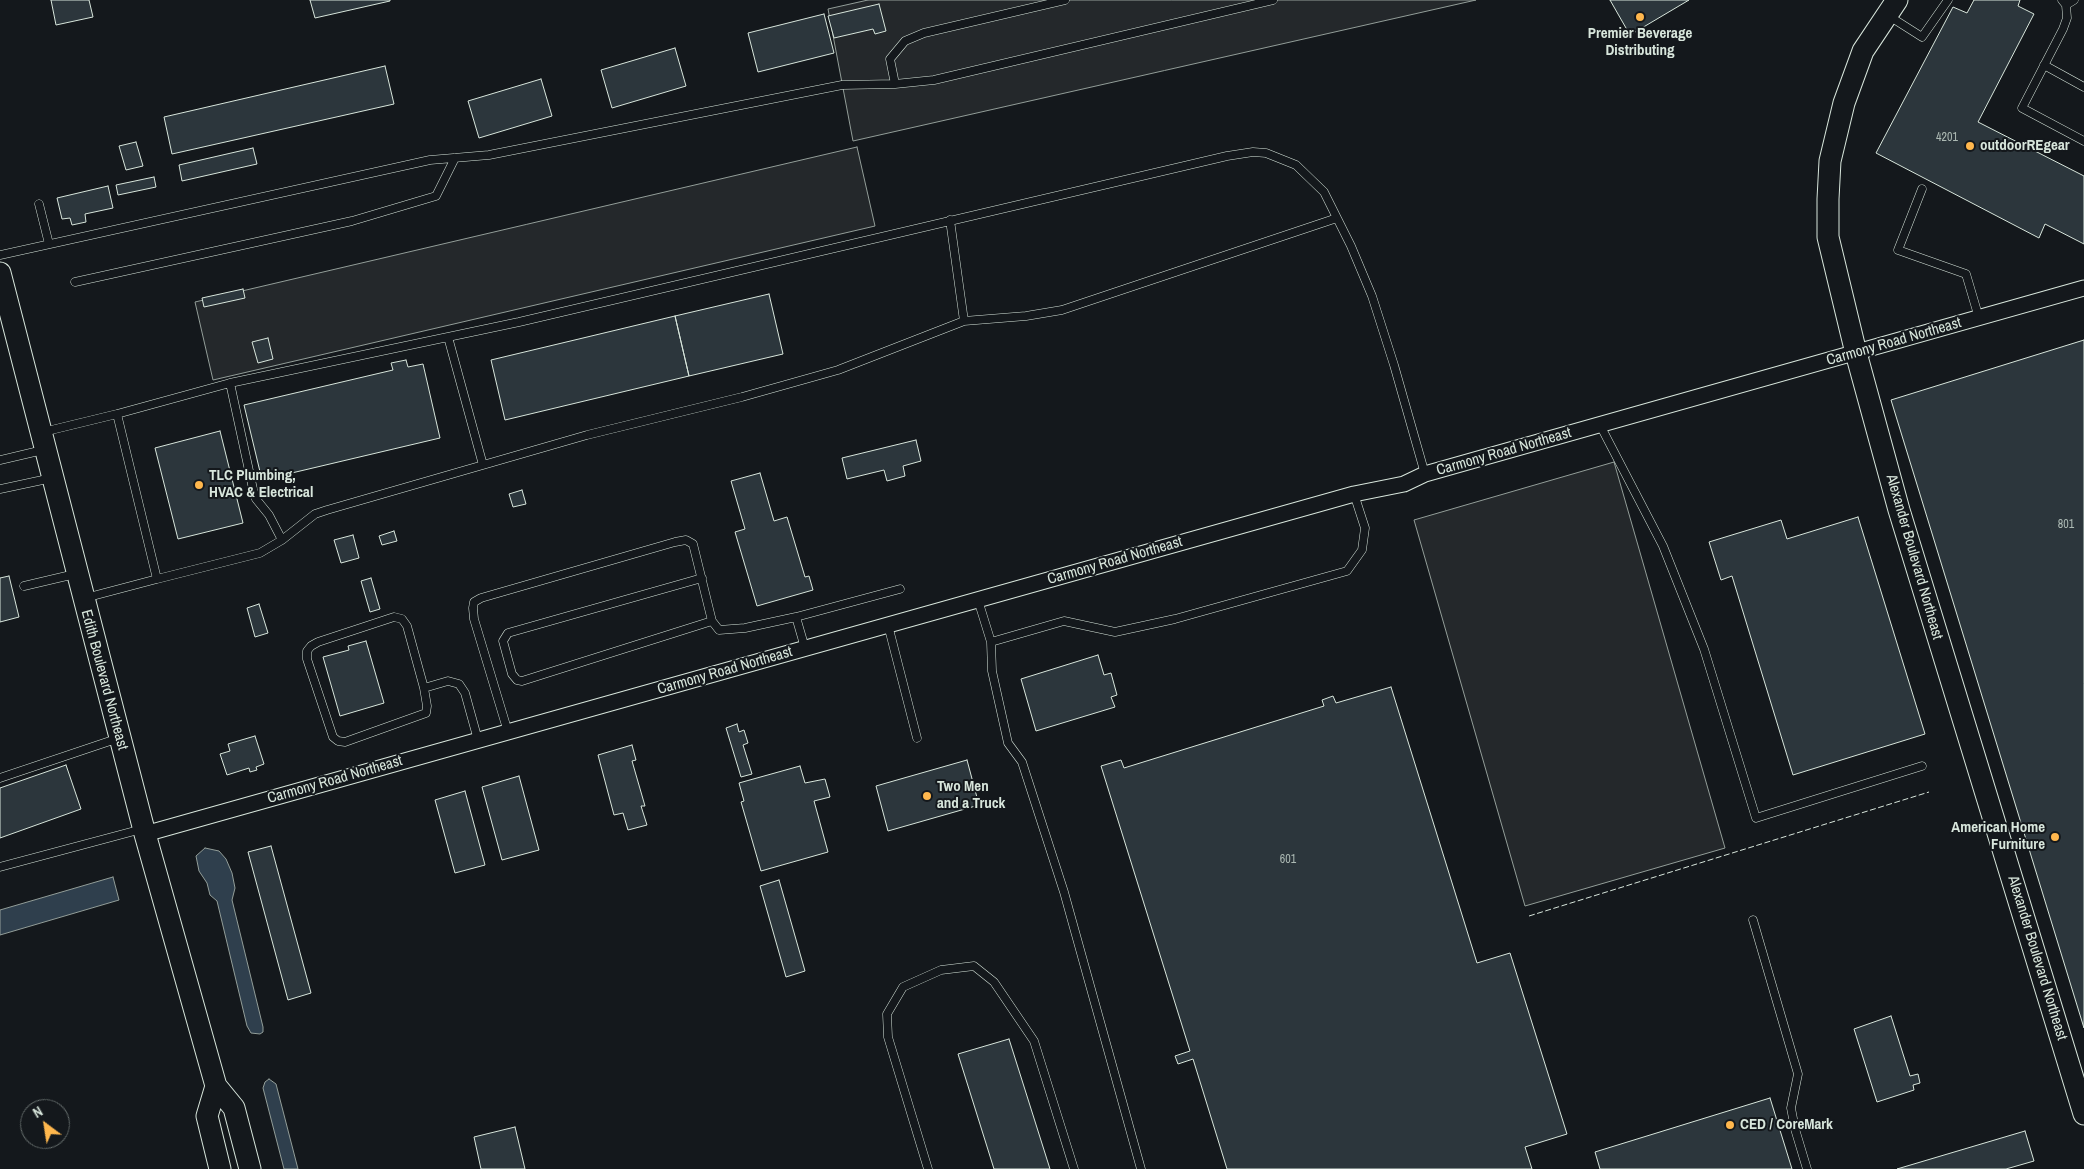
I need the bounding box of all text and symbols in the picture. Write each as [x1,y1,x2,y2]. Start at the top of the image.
marker: Premier Beverage Distributing [1634,11,1646,23]
place label: Premier Beverage Distributing [1588,25,1692,60]
house number: 4201 [1936,131,1958,145]
place label: outdoorREgear [1980,137,2070,155]
marker: outdoorREgear [1964,140,1976,152]
street label: Carmony Road Northeast [1824,314,1964,370]
street label: Carmony Road Northeast [1434,424,1574,480]
place label: TLC Plumbing, HVAC & Electrical [209,467,313,502]
street label: Alexander Boulevard Northeast [1882,472,1946,642]
marker: TLC Plumbing, HVAC & Electrical [193,479,205,491]
house number: 801 [2058,518,2074,532]
street label: Carmony Road Northeast [1045,533,1185,589]
street label: Edith Boulevard Northeast [77,608,131,752]
street label: Carmony Road Northeast [655,643,795,699]
street label: Carmony Road Northeast [265,752,405,808]
place label: Two Men and a Truck [937,778,1005,813]
marker: Two Men and a Truck [921,790,933,802]
place label: American Home Furniture [1951,819,2045,854]
marker: American Home Furniture [2049,831,2061,843]
house number: 601 [1280,853,1296,867]
street label: Alexander Boulevard Northeast [2003,874,2071,1042]
north arrow [20,1099,70,1149]
text: N [30,1102,46,1122]
place label: CED / CoreMark [1740,1116,1833,1134]
marker: CED / CoreMark [1724,1119,1736,1131]

